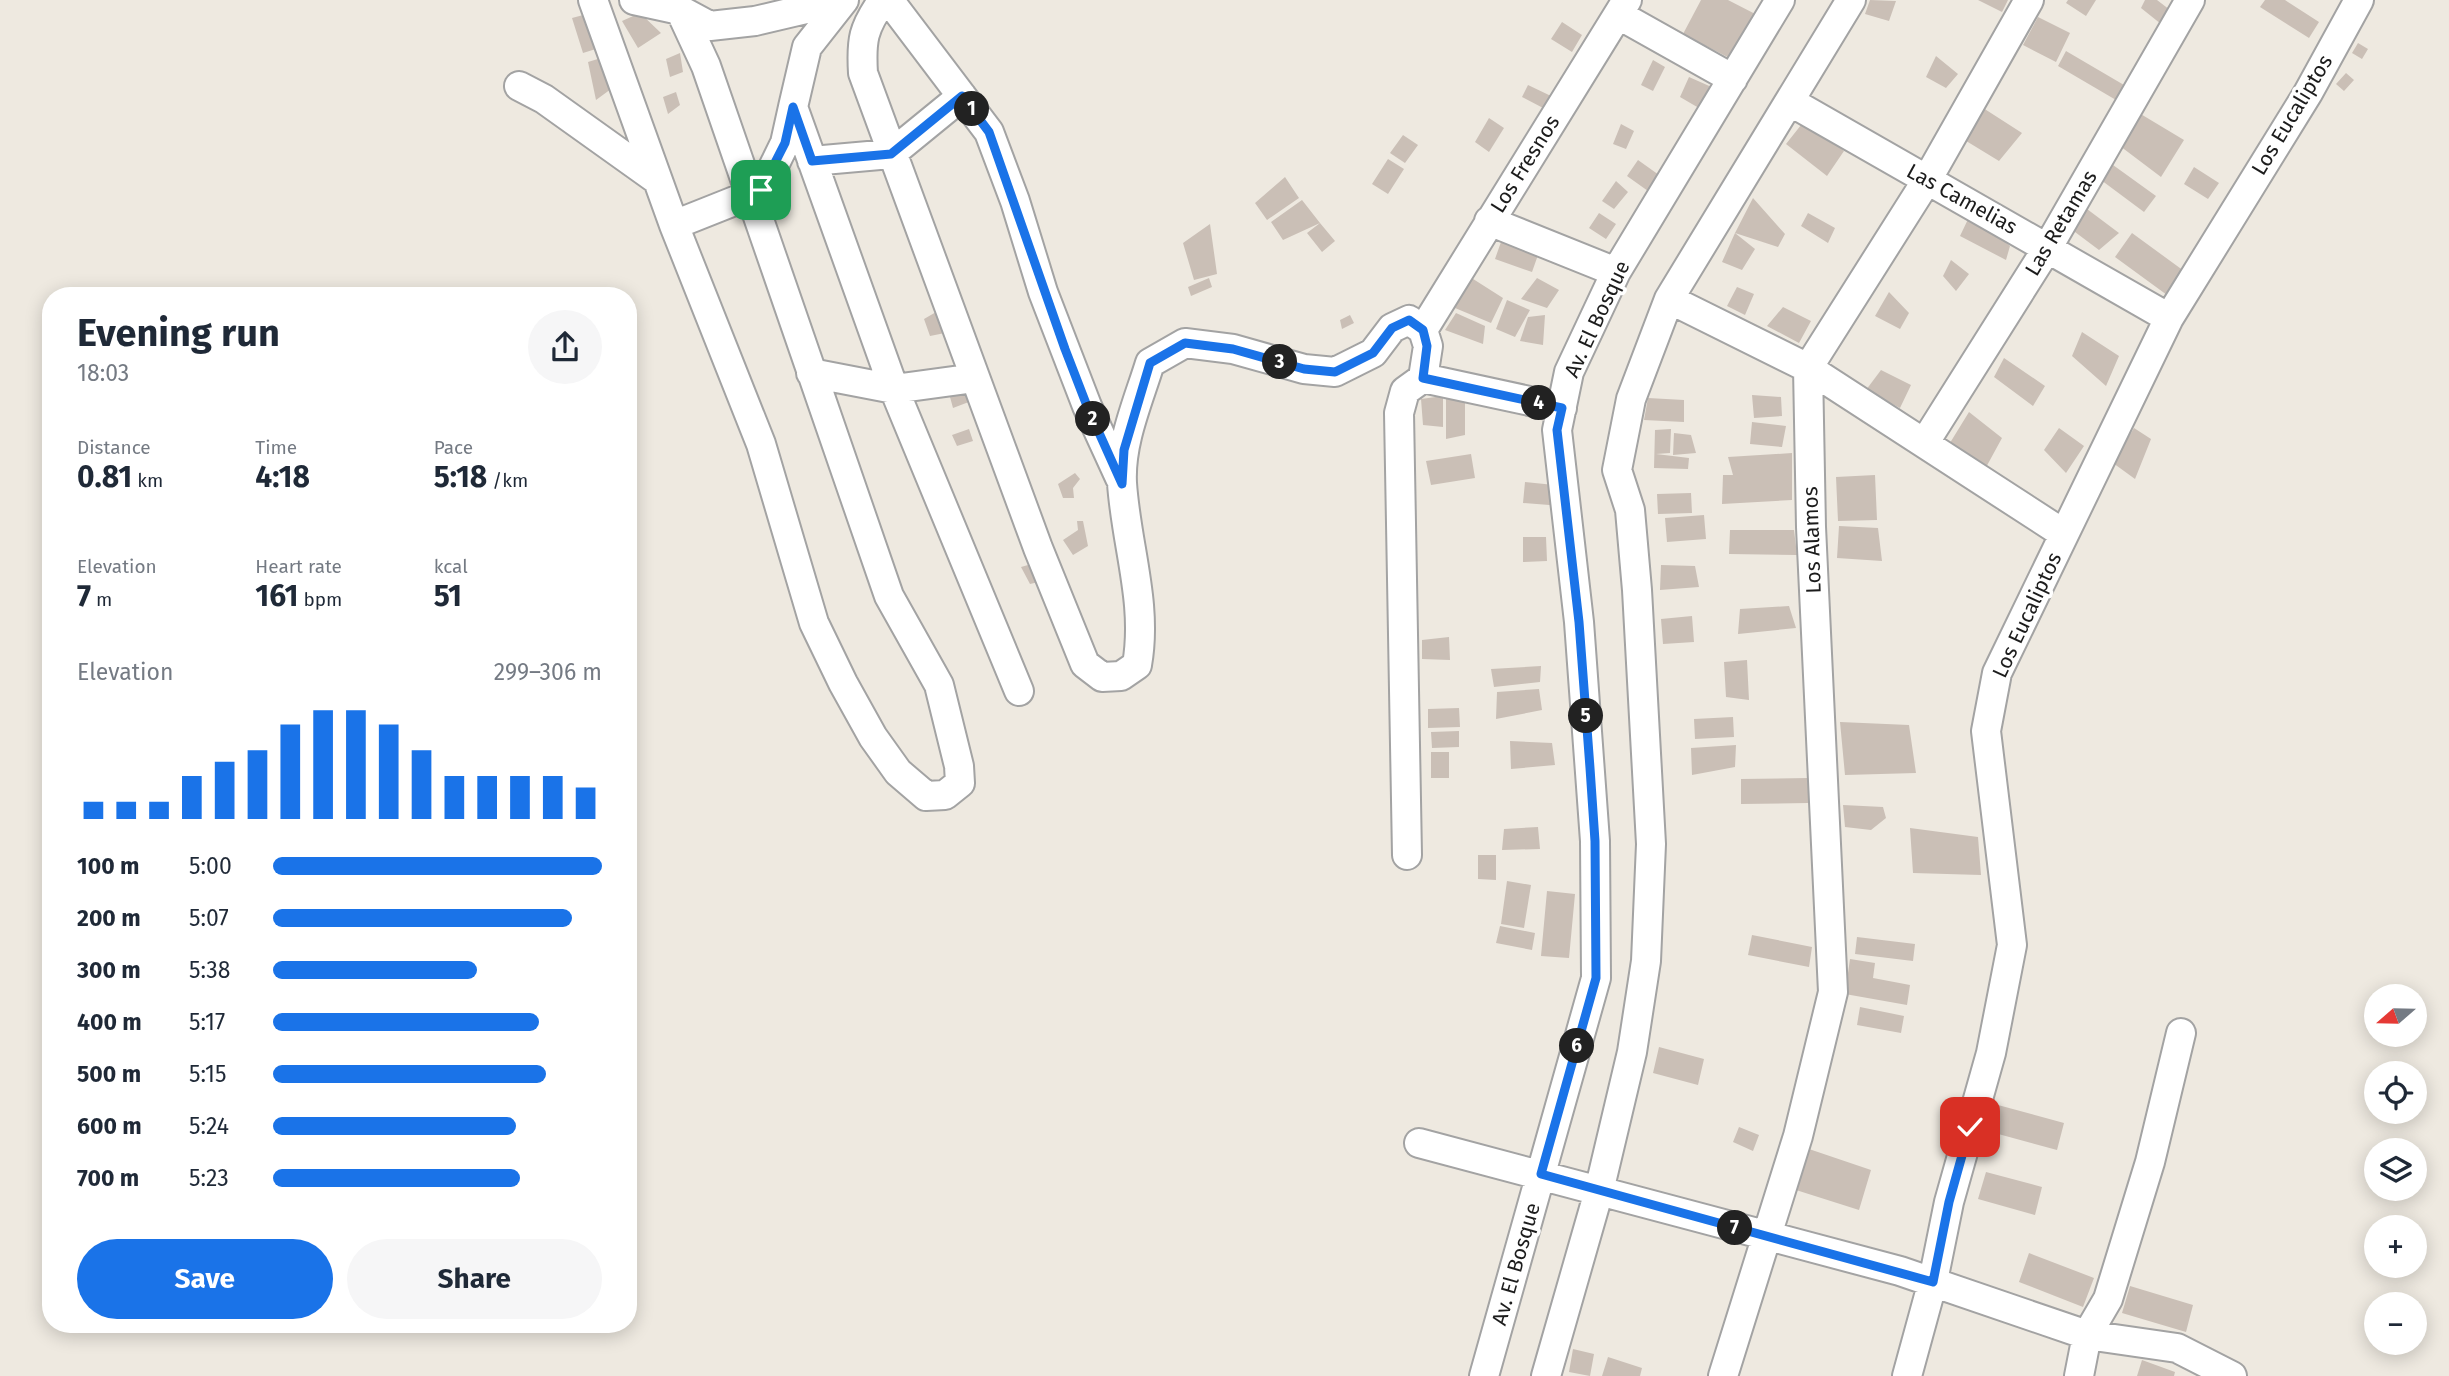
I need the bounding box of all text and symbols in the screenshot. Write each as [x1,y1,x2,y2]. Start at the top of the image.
street label: Los Eucaliptos [2246,50,2338,180]
pin: 1 [954,92,990,126]
text: 1 [967,97,976,120]
street label: Los Fresnos [1485,110,1565,218]
street label: Las Camelias [1902,158,2022,240]
pin [731,160,791,220]
street label: Las Retamas [2019,165,2103,281]
icon: arrive [742,171,780,209]
street label: Av. El Bosque [1559,256,1635,382]
text: Evening run [77,310,280,356]
button: share [528,310,602,384]
pin: 3 [1262,344,1298,380]
text: 3 [1275,350,1284,373]
text: 18:03 [77,359,129,387]
pin: 4 [1522,386,1556,420]
text: 4 [1533,391,1544,414]
pin: 2 [1076,402,1110,436]
text: 2 [1088,407,1097,430]
text: Distance [77,436,151,459]
text: Time [255,436,297,459]
text: Pace [434,436,473,459]
text: 0.81 [77,459,132,495]
text: 4:18 [255,459,310,495]
text: 5:18 [434,459,487,495]
text: km [132,469,163,492]
text: /km [487,469,528,492]
street label: Los Alamos [1797,486,1827,594]
street label: Los Eucaliptos [1987,548,2068,682]
text: Elevation [77,555,157,578]
text: Heart rate [255,555,342,578]
text: kcal [434,555,468,578]
text: 7 [77,578,91,614]
text: 161 [255,578,298,614]
text: 51 [434,578,462,614]
text: m [91,588,112,611]
text: bpm [298,588,342,611]
text: Elevation [77,658,173,686]
text: 299–306 m [494,658,602,686]
pin: 5 [1568,698,1604,734]
text: 5 [1580,704,1591,727]
text: 100 m [77,852,139,880]
text: 5:00 [189,852,232,880]
text: 200 m [77,904,141,932]
text: 5:07 [189,904,229,932]
text: 300 m [77,956,141,984]
text: 5:38 [189,956,230,984]
north arrow [2364,984,2427,1046]
map controls [2364,984,2427,1355]
text: 400 m [77,1008,142,1036]
text: 5:17 [189,1008,225,1036]
pin: 6 [1560,1028,1594,1064]
text: 6 [1571,1034,1582,1057]
text: 500 m [77,1060,141,1088]
text: 5:15 [189,1060,227,1088]
button: locate [2364,1061,2427,1124]
pin [1940,1097,2000,1157]
icon: check [1951,1108,1989,1146]
text: 600 m [77,1112,142,1140]
text: 5:24 [189,1112,229,1140]
button: layers [2364,1138,2427,1201]
text: 700 m [77,1164,139,1192]
text: 5:23 [189,1164,229,1192]
street label: Av. El Bosque [1486,1200,1546,1328]
pin: 7 [1718,1210,1752,1246]
button: + [2364,1215,2427,1278]
text: 7 [1730,1216,1739,1239]
button: Save [77,1239,333,1319]
button: Share [347,1239,602,1319]
button: − [2364,1292,2427,1355]

